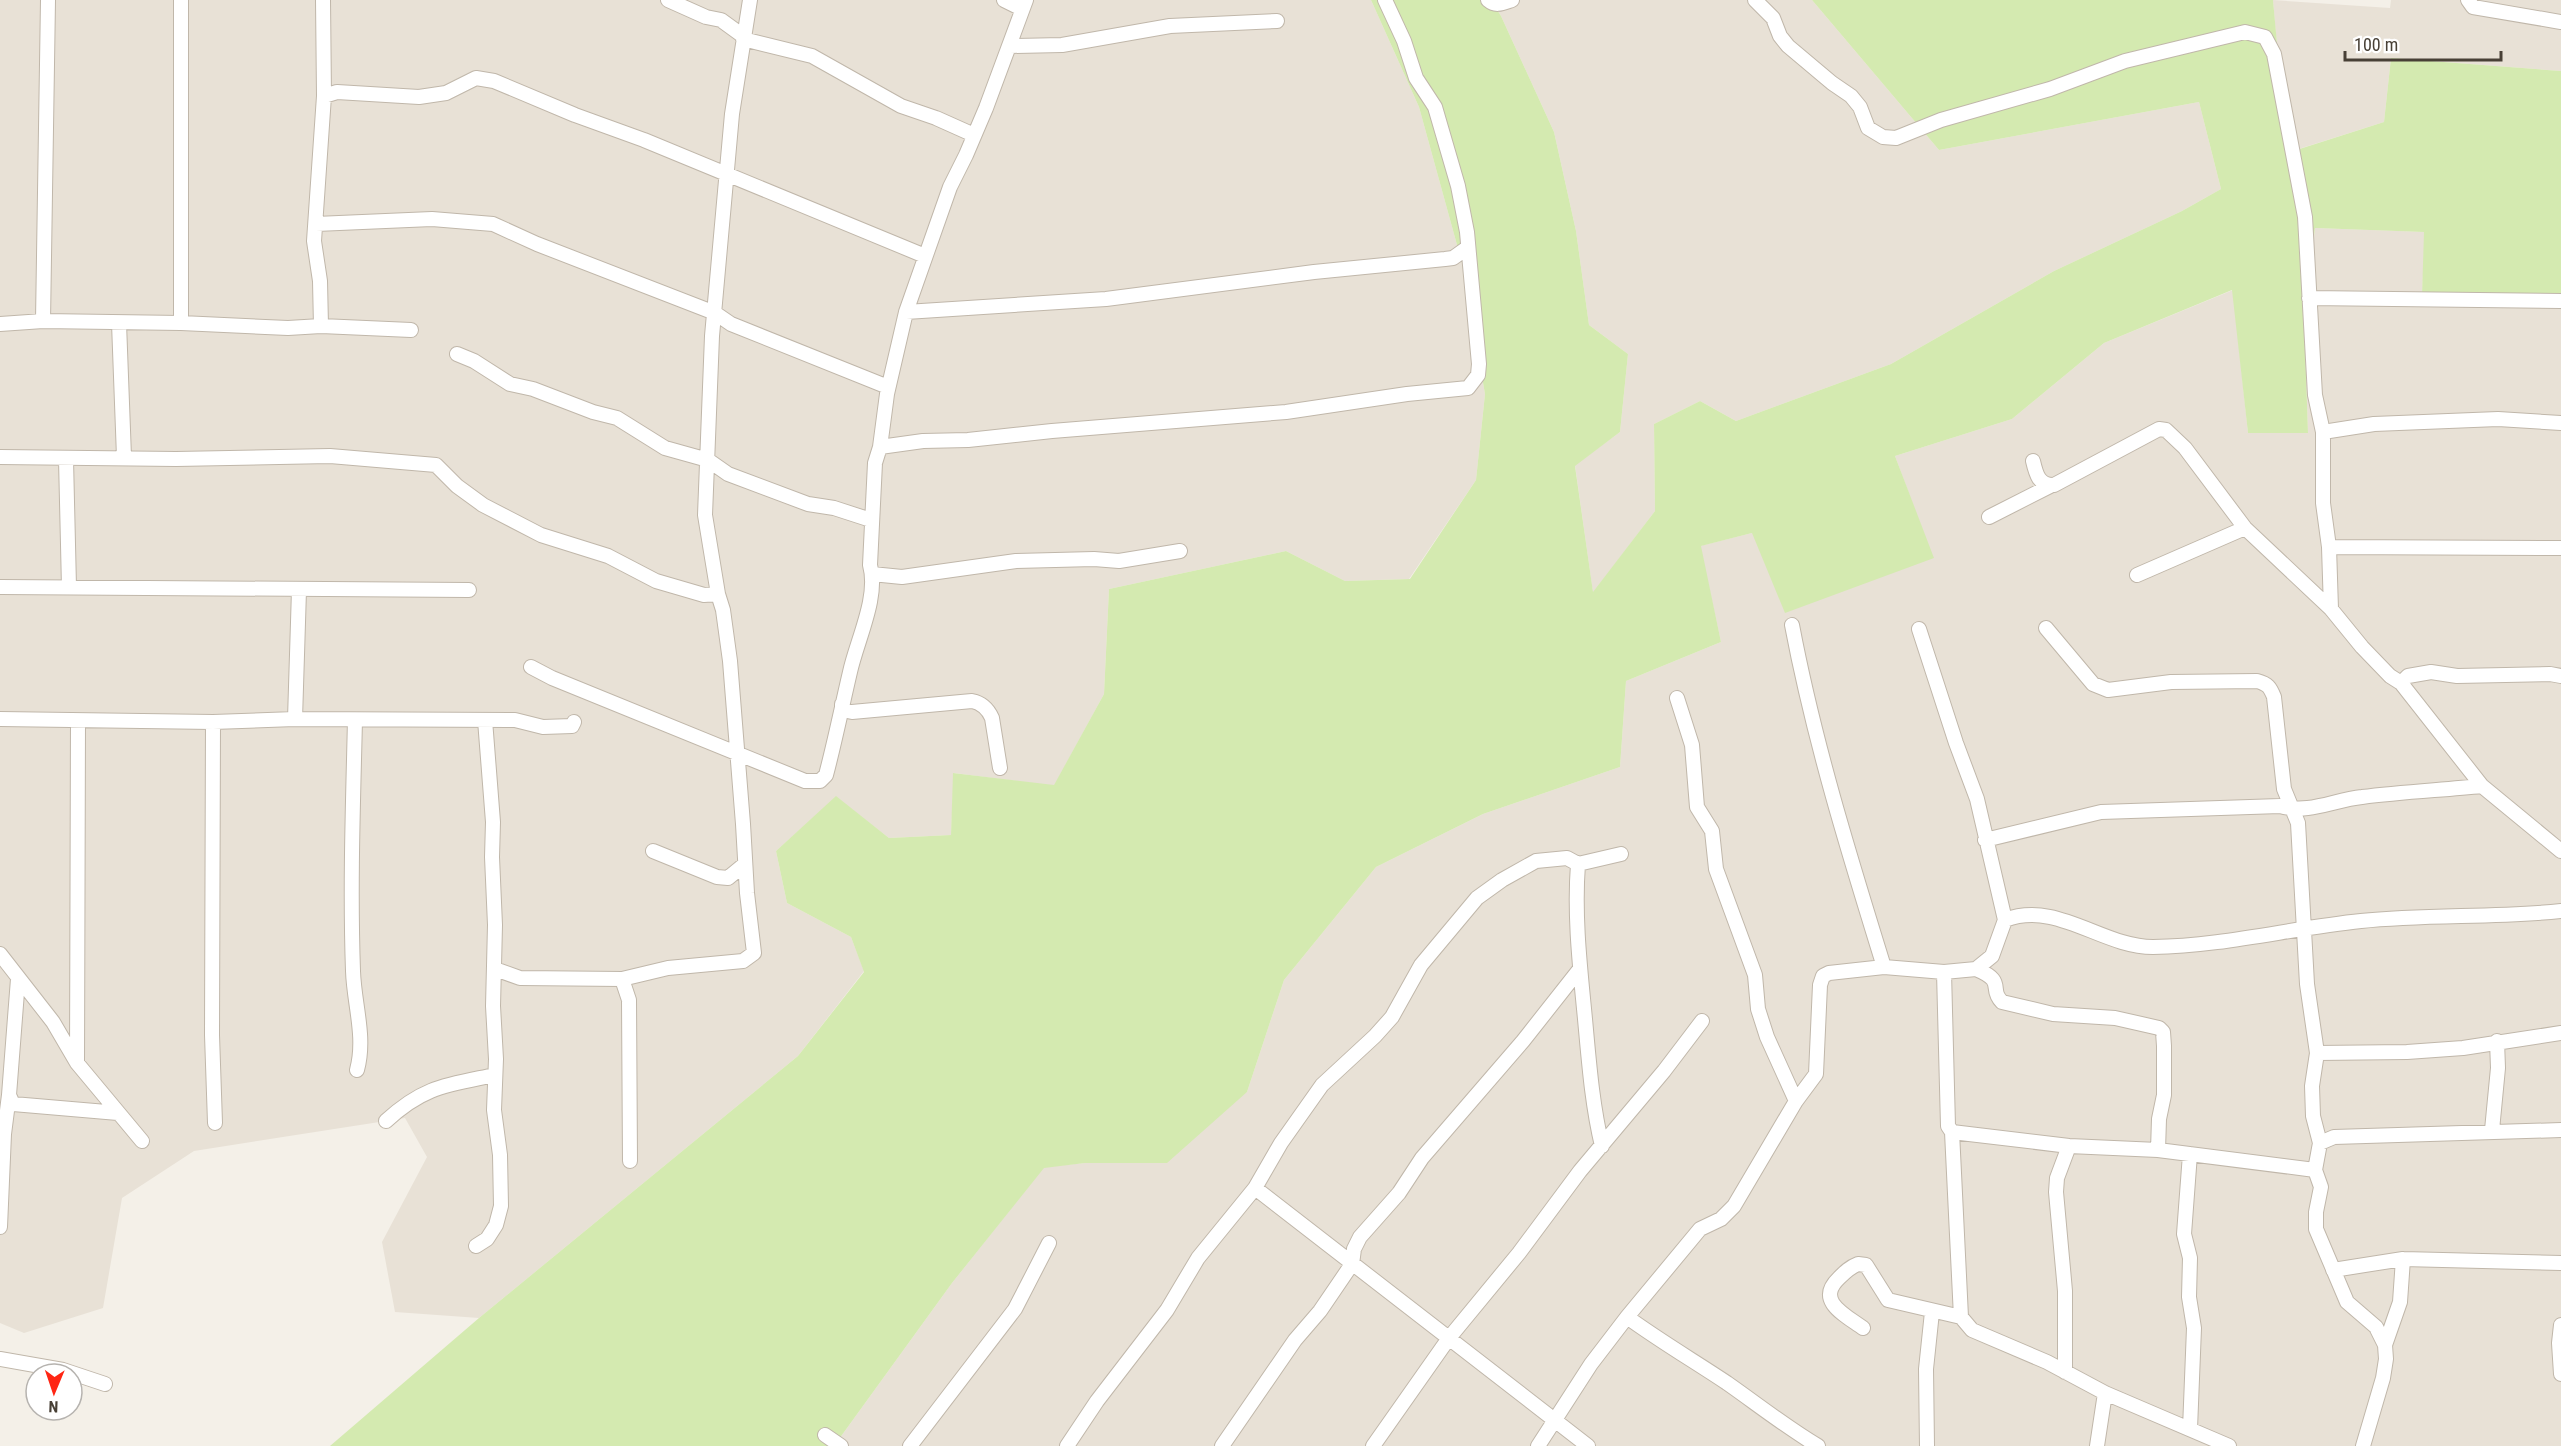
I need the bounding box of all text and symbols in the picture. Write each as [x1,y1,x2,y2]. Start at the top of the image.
scale bar [2345,24,2501,62]
text: 100 m [2354,34,2398,55]
north arrow [24,1362,84,1422]
text: N [48,1397,59,1416]

